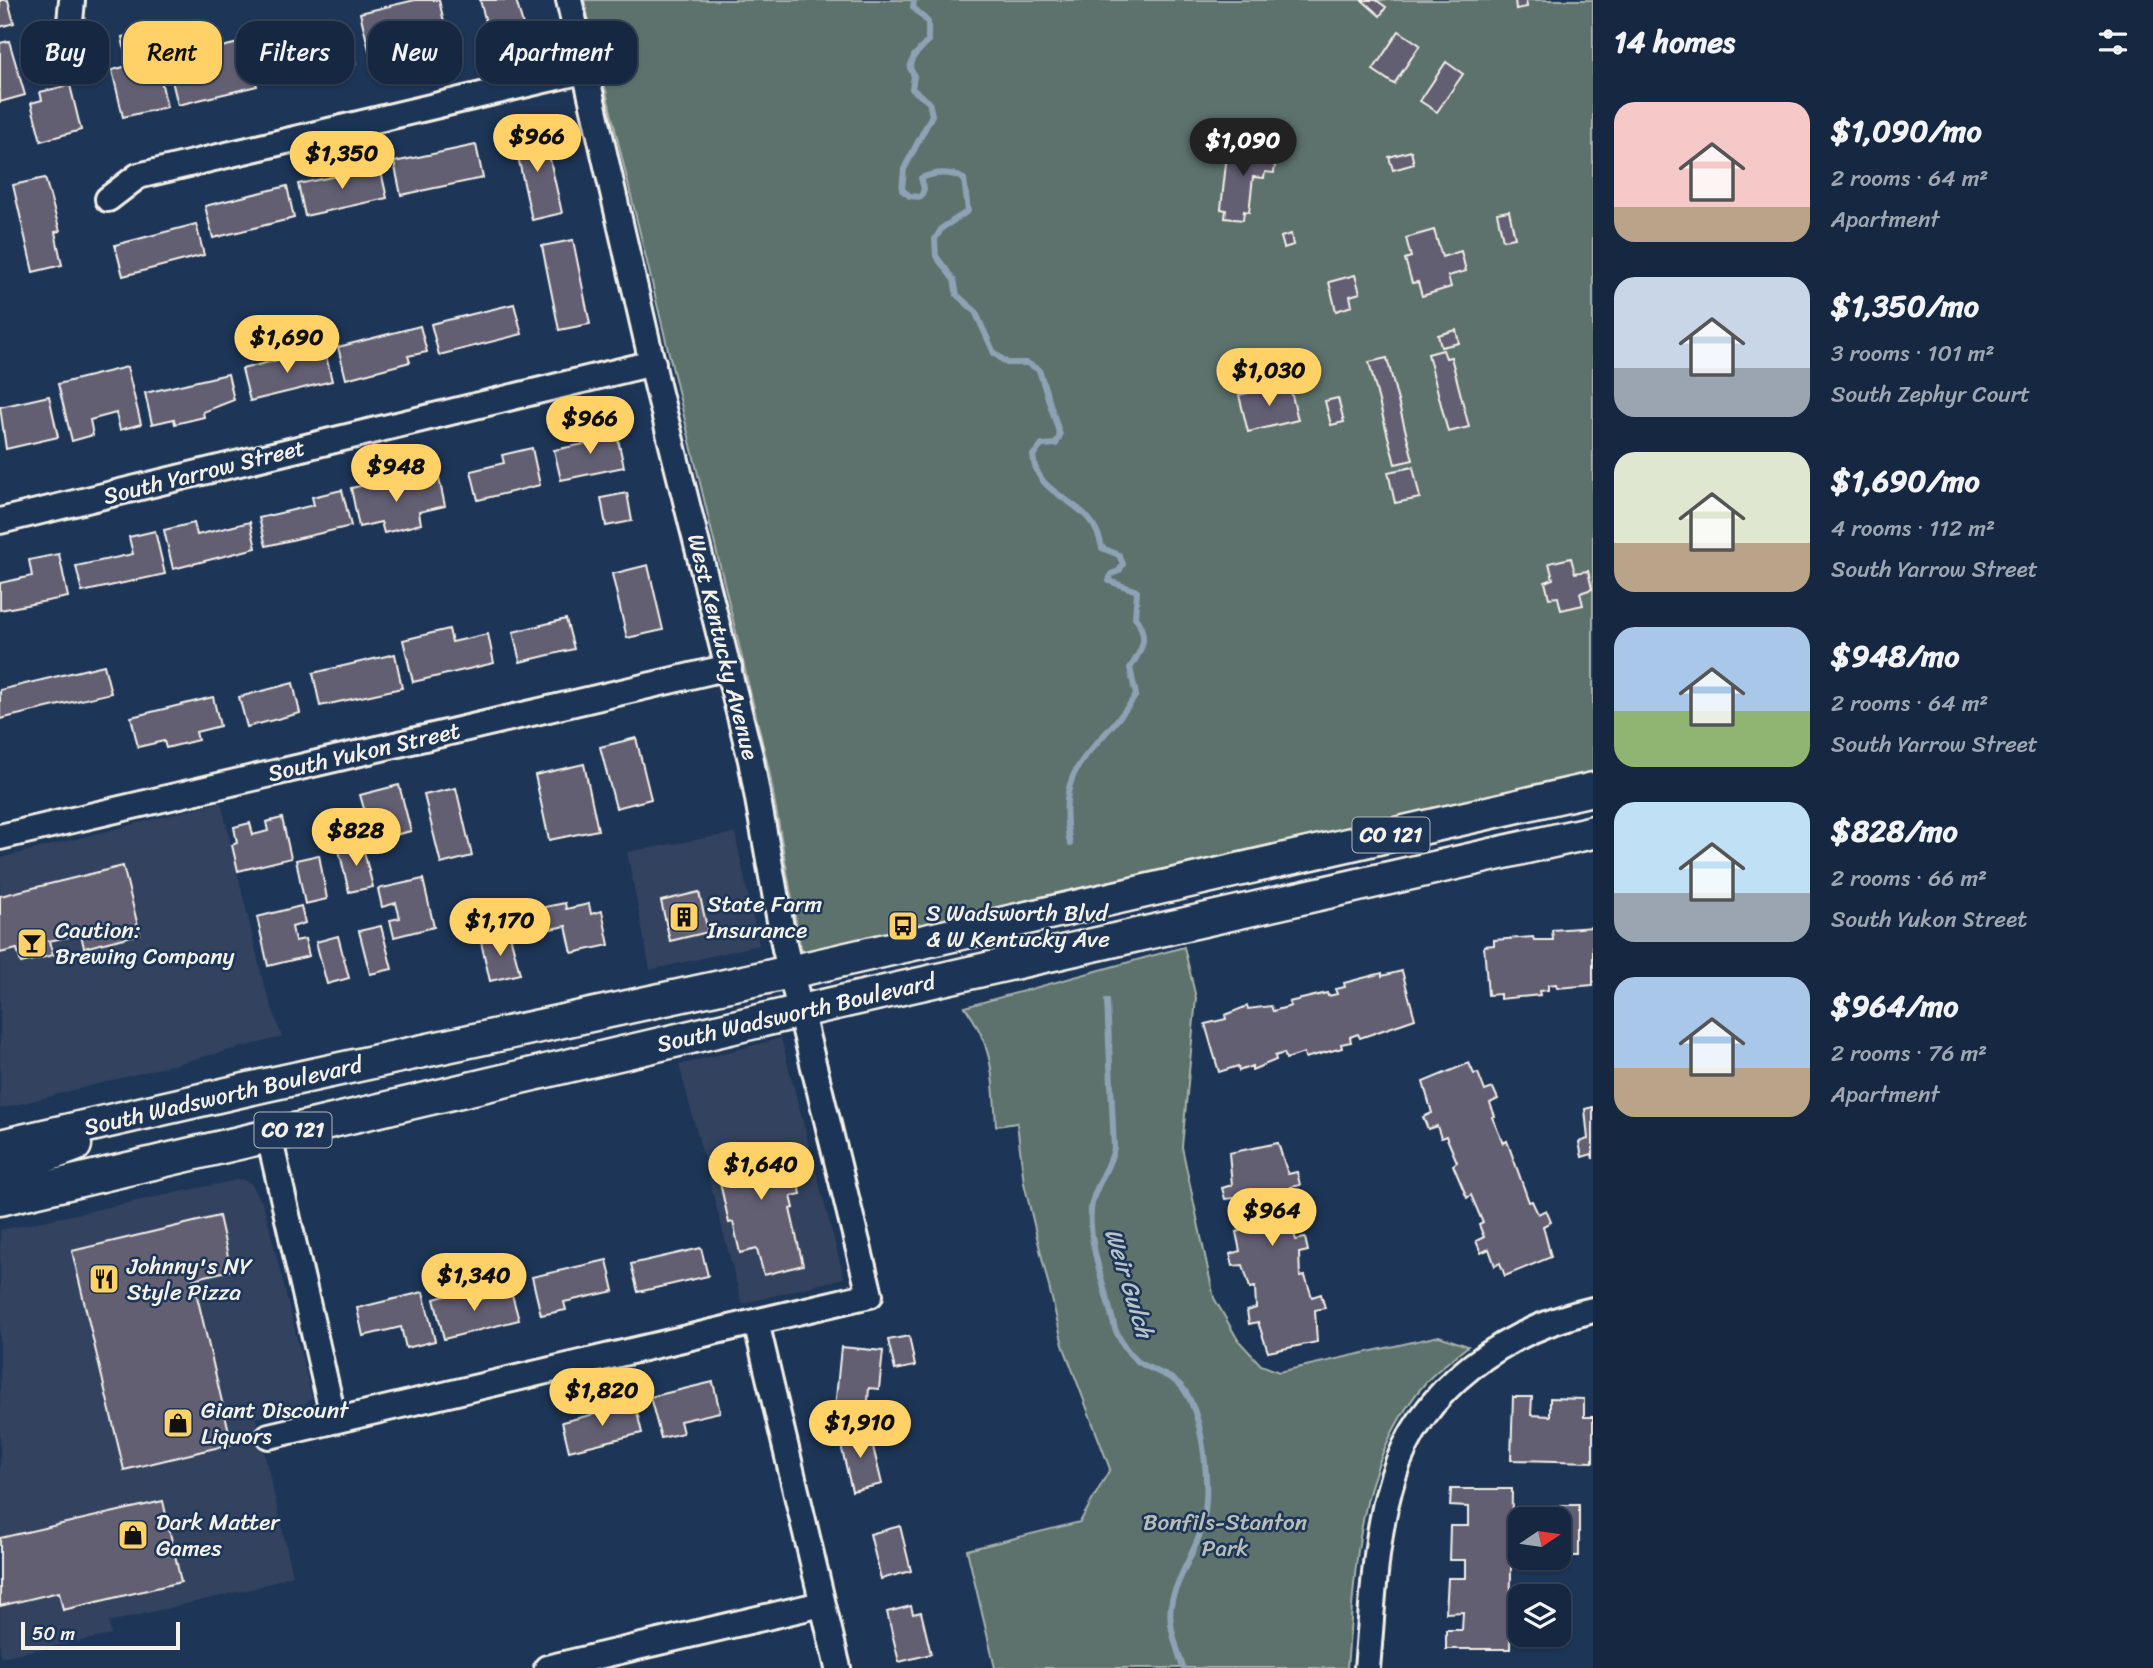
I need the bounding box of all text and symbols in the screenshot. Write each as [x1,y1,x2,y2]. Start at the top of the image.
text: 14 homes [1614,15,1735,69]
chip: Buy [21,21,109,84]
chip: Rent [123,21,222,84]
chip: Filters [236,21,354,84]
chip: New [368,21,462,84]
chip: Apartment [476,21,637,84]
icon: filters [2094,23,2132,61]
text: $1,090/mo [1831,104,1982,158]
pin: $966 [496,114,578,174]
text: $966 [509,116,565,157]
pin: $1,090 [1186,118,1300,178]
text: $1,090 [1206,120,1280,161]
icon: home [1670,130,1754,214]
pin: $1,350 [285,132,399,191]
text: $1,350 [306,133,378,174]
text: 2 rooms · 64 m² [1831,158,1988,199]
text: Apartment [1831,199,1940,240]
text: $1,350/mo [1831,279,1979,333]
icon: home [1670,305,1754,389]
pin: $1,690 [230,316,344,375]
text: $1,690 [250,317,324,358]
text: 3 rooms · 101 m² [1831,333,1995,374]
pin: $1,030 [1212,348,1326,408]
text: $1,030 [1232,350,1306,391]
text: South Zephyr Court [1831,374,2030,415]
pin: $966 [549,396,631,456]
text: $966 [562,398,618,439]
street label: South Yarrow Street [99,427,309,517]
pin: $948 [355,444,437,504]
text: $948 [367,446,425,487]
text: $1,690/mo [1831,454,1980,508]
icon: home [1670,480,1754,564]
text: 4 rooms · 112 m² [1831,508,1995,549]
street label: West Kentucky Avenue [675,530,771,764]
text: South Yarrow Street [1831,549,2038,590]
text: $948/mo [1831,629,1960,683]
icon: home [1670,655,1754,739]
text: 2 rooms · 64 m² [1831,683,1988,724]
street label: South Yukon Street [264,710,464,794]
text: South Yarrow Street [1831,724,2038,765]
text: $828/mo [1831,804,1958,858]
pin: $828 [315,808,397,868]
text: $828 [328,810,384,851]
road number: CO 121 [1352,818,1430,852]
icon: home [1670,830,1754,914]
text: 2 rooms · 66 m² [1831,858,1987,899]
place label: State Farm Insurance [706,884,822,951]
place label: S Wadsworth Blvd & W Kentucky Ave [926,893,1110,960]
pin: $1,170 [443,898,557,958]
text: South Yukon Street [1831,899,2027,940]
text: $1,170 [465,900,535,941]
building icon: State Farm Insurance [667,900,701,934]
bus stop icon: S Wadsworth Blvd & W Kentucky Ave [886,909,920,943]
place label: Caution: Brewing Company [55,910,235,977]
bar icon: Caution: Brewing Company [15,926,49,960]
street label: South Wadsworth Boulevard [653,961,941,1065]
text: $964/mo [1831,979,1959,1033]
icon: home [1670,1005,1754,1089]
text: 2 rooms · 76 m² [1831,1033,1987,1074]
street label: South Wadsworth Boulevard [80,1044,368,1148]
text: Apartment [1831,1074,1940,1115]
road number: CO 121 [254,1112,332,1148]
pin: $1,640 [704,1142,818,1202]
text: $1,640 [724,1144,798,1185]
pin: $964 [1231,1188,1313,1248]
text: $964 [1243,1190,1301,1231]
water label: Weir Gulch [1092,1223,1166,1345]
place label: Johnny's NY Style Pizza [126,1246,253,1313]
pin: $1,340 [417,1254,531,1313]
text: $1,340 [437,1255,511,1296]
restaurant icon: Johnny's NY Style Pizza [87,1262,121,1296]
pin: $1,820 [545,1368,659,1428]
text: $1,820 [565,1370,639,1411]
place label: Giant Discount Liquors [201,1390,350,1457]
pin: $1,910 [803,1400,917,1460]
text: $1,910 [825,1402,895,1443]
shop icon: Giant Discount Liquors [161,1406,195,1440]
place label: Dark Matter Games [156,1502,281,1569]
park label: Bonfils-Stanton Park [1143,1502,1307,1569]
north arrow [1508,1507,1572,1570]
map controls [1508,1507,1571,1647]
shop icon: Dark Matter Games [116,1518,150,1552]
button: layers [1508,1584,1571,1647]
text: 50 m [32,1617,75,1650]
scale bar [21,1619,180,1651]

